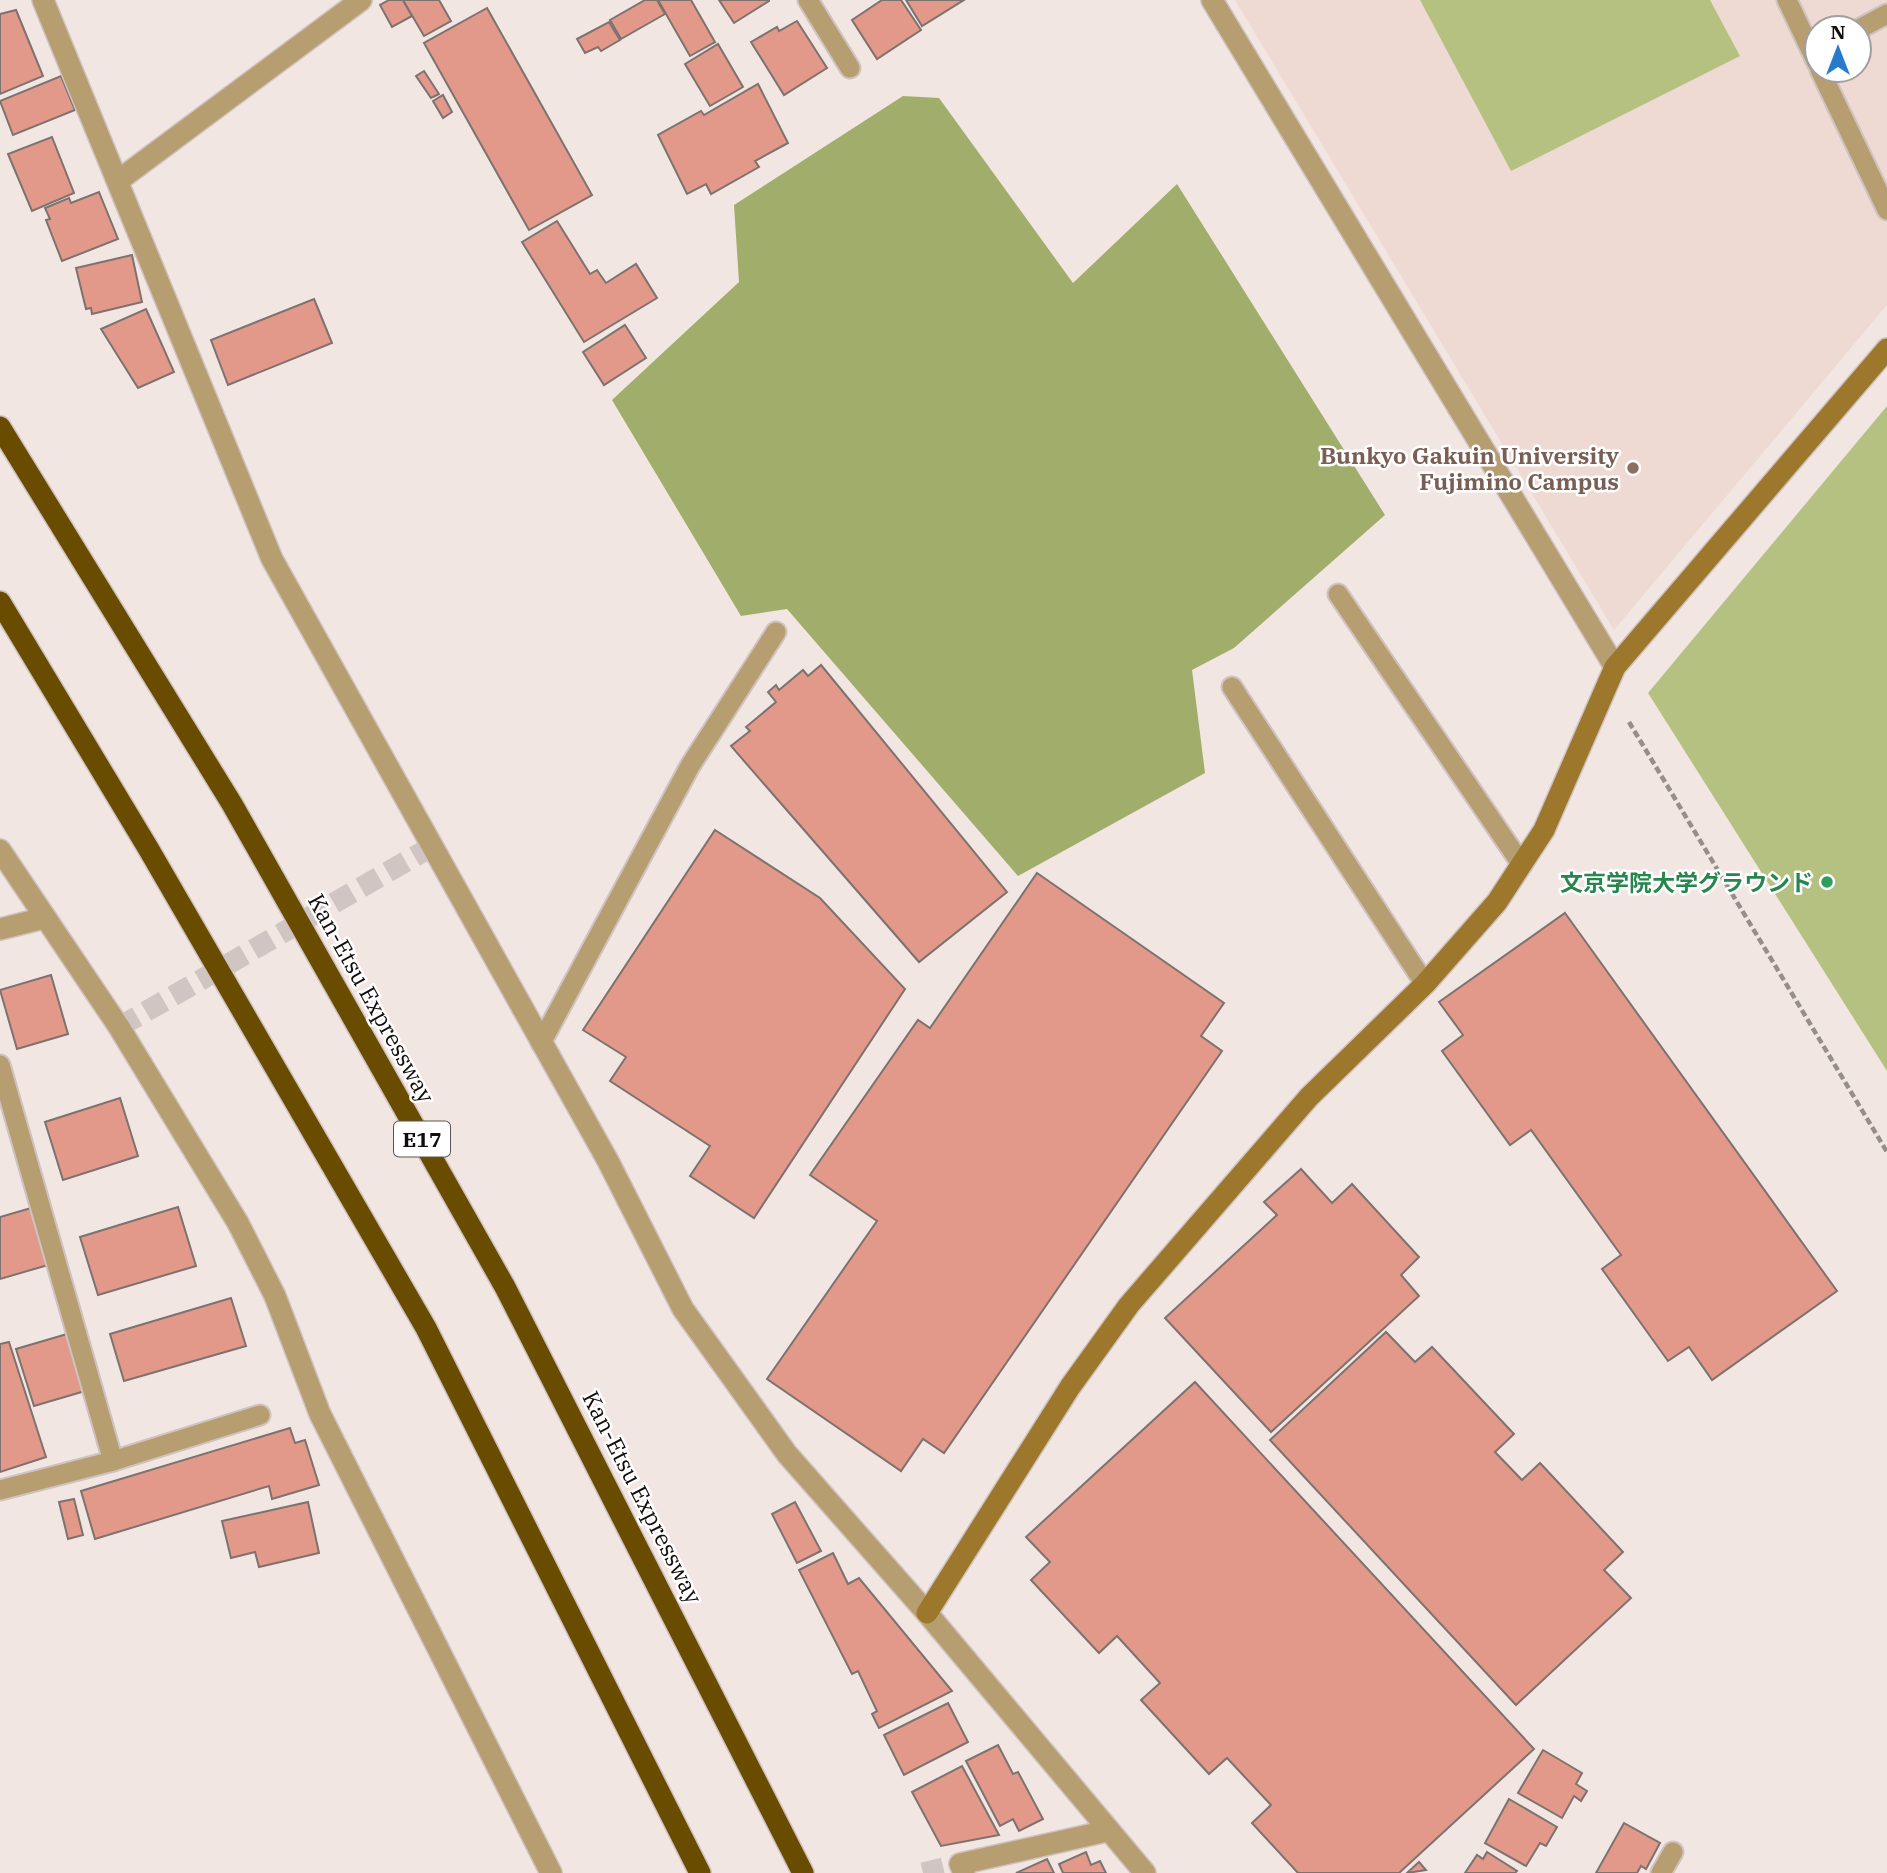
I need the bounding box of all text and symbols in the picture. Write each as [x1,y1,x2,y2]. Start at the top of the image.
north arrow [1803,14,1873,84]
text: N [1830,20,1846,44]
place label: Bunkyo Gakuin University Fujimino Campus [1320,440,1619,496]
marker: Bunkyo Gakuin University Fujimino Campus [1625,460,1641,476]
place label: 文京学院大学グラウンド [1560,867,1813,897]
marker: 文京学院大学グラウンド [1819,874,1835,890]
street label: Kan-Etsu Expressway [302,888,442,1109]
road number: E17 [394,1122,450,1156]
street label: Kan-Etsu Expressway [576,1386,710,1609]

